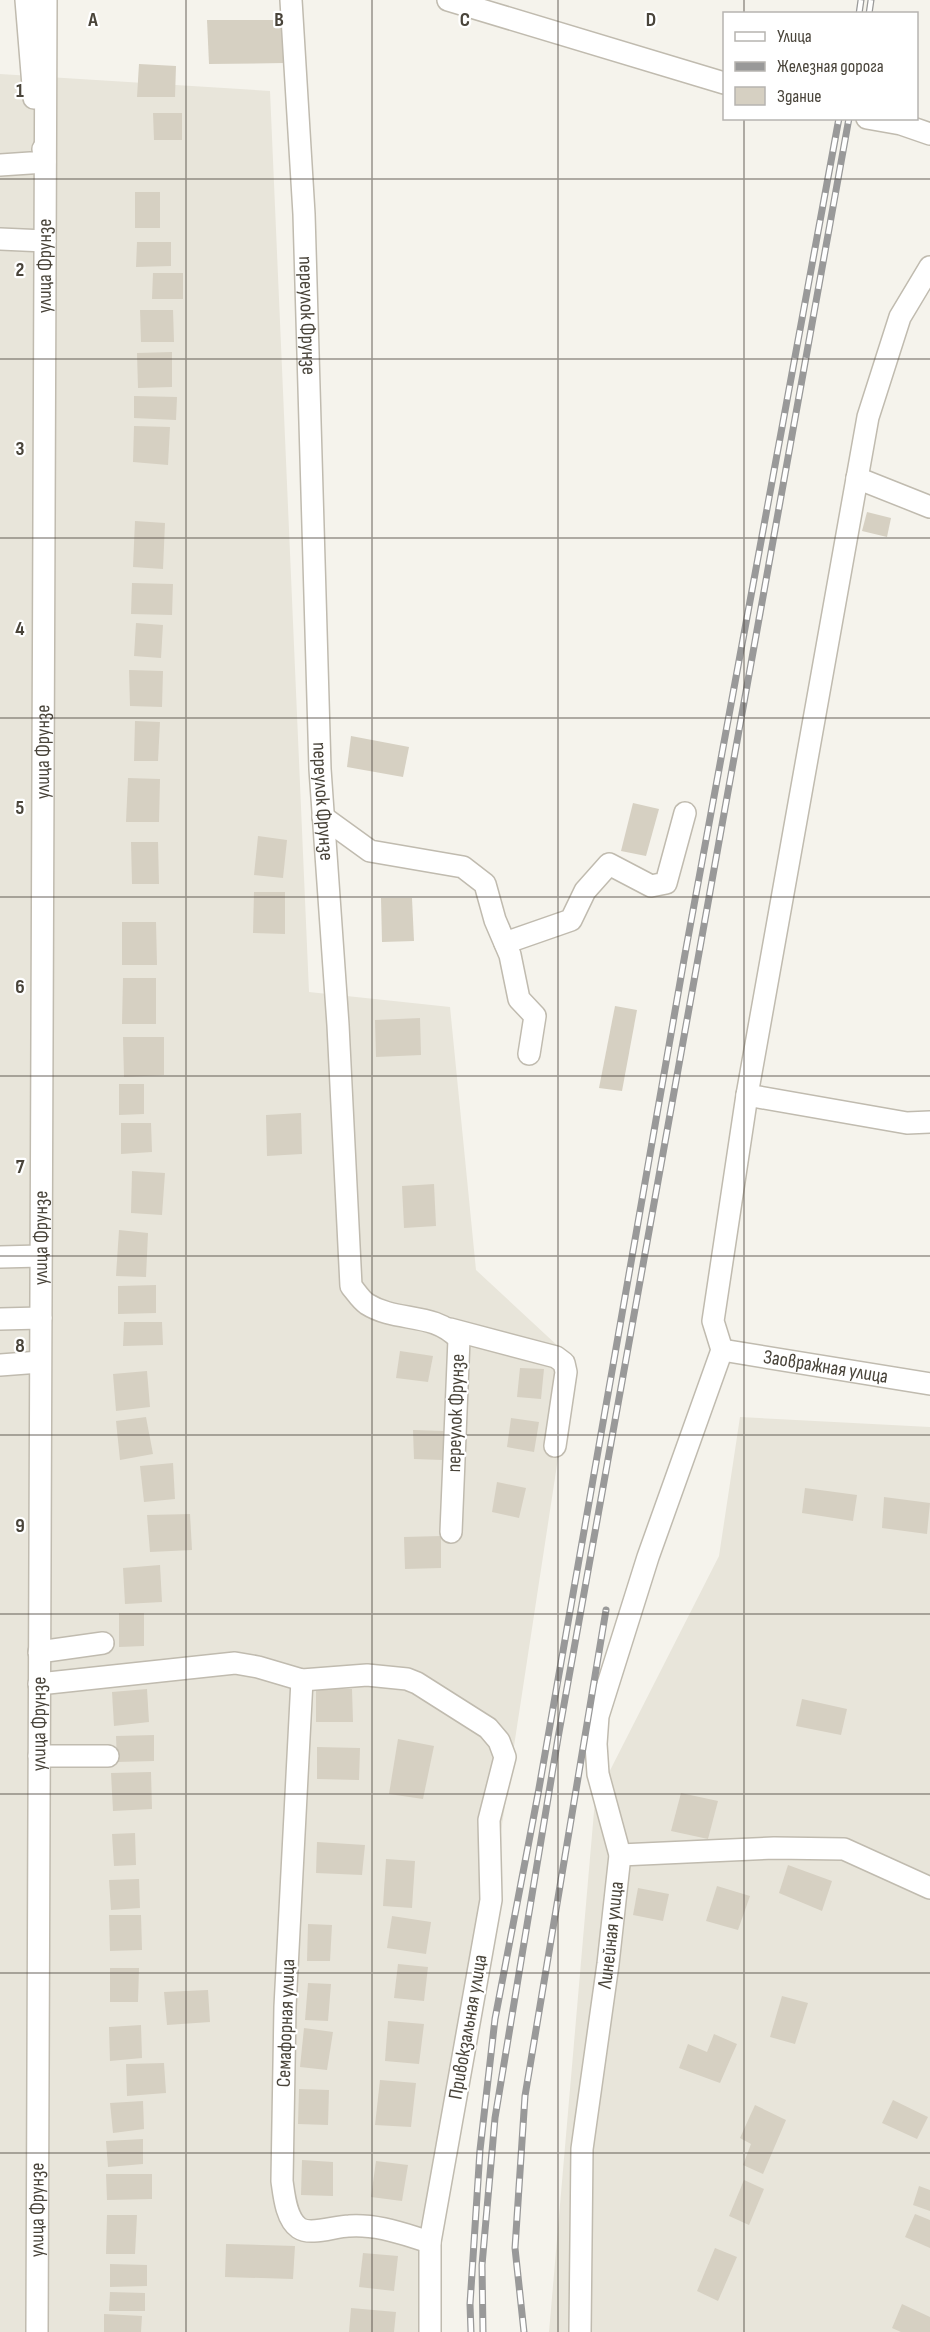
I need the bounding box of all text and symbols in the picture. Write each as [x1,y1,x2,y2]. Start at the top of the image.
text: A [87,8,98,32]
text: B [274,8,284,32]
text: C [460,8,470,32]
text: D [646,8,656,32]
legend [723,12,918,120]
text: Улица [777,26,812,47]
text: Железная дорога [777,56,884,77]
text: 1 [16,79,24,103]
text: Здание [777,86,822,107]
street label: улица Фрунзе [33,219,57,313]
street label: переулок Фрунзе [293,256,321,375]
text: 2 [16,258,24,282]
text: 3 [16,437,25,461]
text: 4 [15,617,25,641]
street label: улица Фрунзе [31,705,55,799]
street label: переулок Фрунзе [307,742,338,861]
text: 5 [16,796,25,820]
text: 6 [15,975,25,999]
text: 7 [16,1155,25,1179]
street label: улица Фрунзе [29,1191,53,1285]
text: 8 [15,1334,25,1358]
street label: Заовражная улица [761,1345,890,1389]
street label: переулок Фрунзе [442,1353,470,1473]
text: 9 [15,1514,25,1538]
street label: улица Фрунзе [27,1677,52,1771]
street label: Линейная улица [593,1880,629,1991]
street label: Привокзальная улица [443,1953,493,2101]
street label: Семафорная улица [272,1958,300,2088]
street label: улица Фрунзе [25,2163,50,2257]

